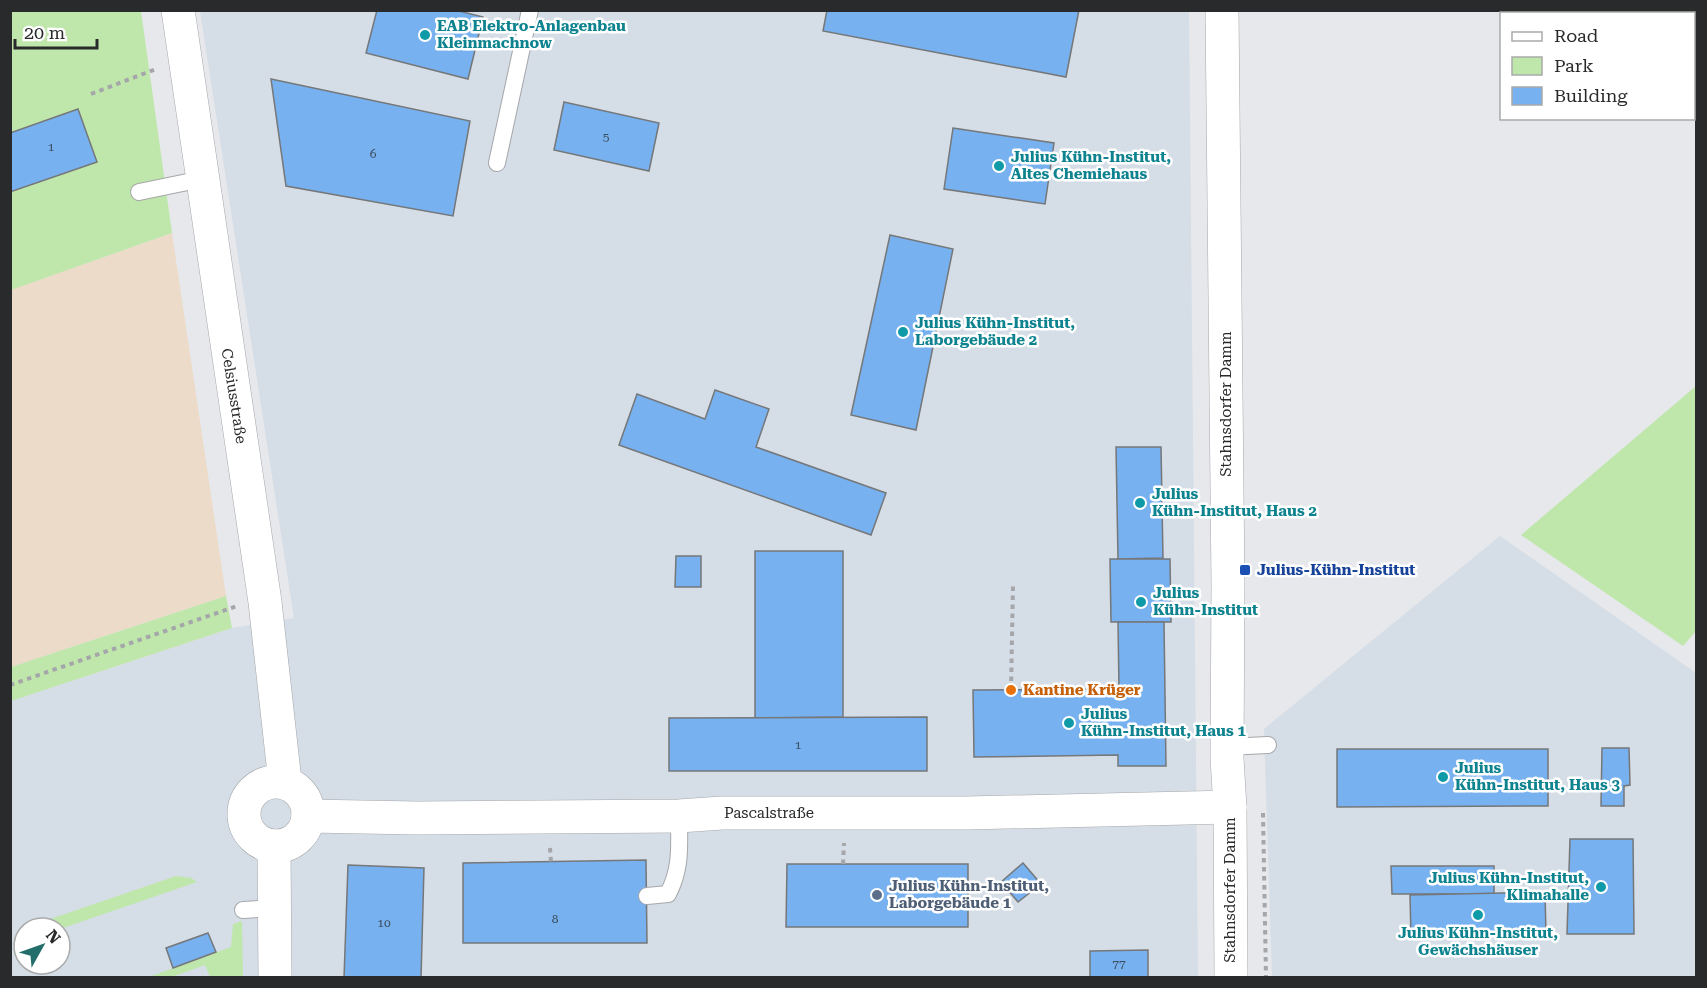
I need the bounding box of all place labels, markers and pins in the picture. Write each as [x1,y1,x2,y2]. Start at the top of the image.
place label: EAB Elektro-Anlagenbau Kleinmachnow [437,17,626,52]
marker: EAB Elektro-Anlagenbau Kleinmachnow [418,28,432,42]
place label: Julius Kühn-Institut, Altes Chemiehaus [1011,148,1171,183]
marker: Julius Kühn-Institut, Altes Chemiehaus [992,159,1006,173]
place label: Julius Kühn-Institut, Laborgebäude 2 [915,314,1075,349]
marker: Julius Kühn-Institut, Laborgebäude 2 [896,325,910,339]
place label: Julius Kühn-Institut, Haus 2 [1152,485,1317,520]
marker: Julius Kühn-Institut, Haus 2 [1133,496,1147,510]
place label: Julius-Kühn-Institut [1257,561,1415,579]
marker: Julius-Kühn-Institut [1238,563,1252,577]
place label: Julius Kühn-Institut [1153,584,1258,619]
marker: Julius Kühn-Institut [1134,595,1148,609]
place label: Kantine Krüger [1023,681,1141,699]
marker: Kantine Krüger [1004,683,1018,697]
place label: Julius Kühn-Institut, Haus 1 [1081,705,1247,740]
marker: Julius Kühn-Institut, Haus 1 [1062,716,1076,730]
place label: Julius Kühn-Institut, Haus 3 [1455,759,1621,794]
marker: Julius Kühn-Institut, Haus 3 [1436,770,1450,784]
place label: Julius Kühn-Institut, Klimahalle [1429,869,1589,904]
place label: Julius Kühn-Institut, Laborgebäude 1 [889,877,1049,912]
marker: Julius Kühn-Institut, Klimahalle [1594,880,1608,894]
marker: Julius Kühn-Institut, Laborgebäude 1 [870,888,884,902]
marker: Julius Kühn-Institut, Gewächshäuser [1471,908,1485,922]
place label: Julius Kühn-Institut, Gewächshäuser [1398,924,1558,959]

